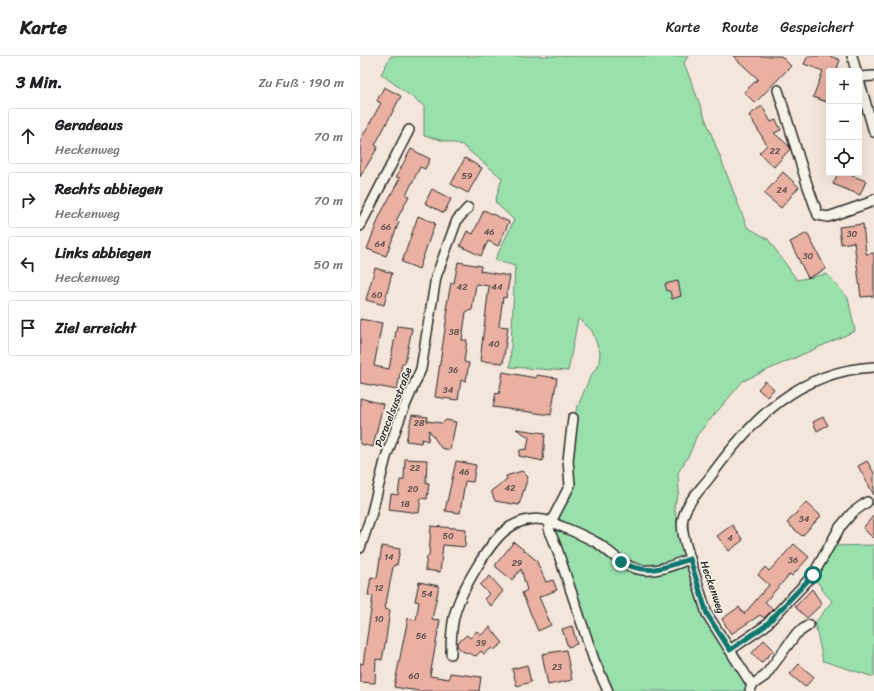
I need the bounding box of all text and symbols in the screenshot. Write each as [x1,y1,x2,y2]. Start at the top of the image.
text: Karte [20,11,67,44]
text: Karte [666,15,700,40]
text: Route [722,15,758,40]
text: Gespeichert [780,15,854,40]
text: 3 Min. [16,67,63,97]
map controls [826,68,862,176]
button: + [826,68,862,104]
text: Zu Fuß · 190 m [258,71,344,94]
button: − [826,104,862,140]
text: Geradeaus [55,112,123,138]
icon: ahead [17,125,39,147]
text: 70 m [314,125,343,148]
text: Heckenweg [55,138,120,161]
button: locate [826,140,862,176]
house number: 22 [770,143,780,159]
house number: 59 [461,168,473,184]
text: Rechts abbiegen [55,176,163,202]
house number: 24 [777,182,788,198]
icon: right [17,189,39,211]
text: 70 m [314,189,343,212]
text: Heckenweg [55,202,120,225]
house number: 66 [381,219,391,235]
house number: 46 [484,224,494,240]
house number: 30 [847,226,858,242]
house number: 64 [375,236,386,252]
text: Links abbiegen [55,240,151,266]
house number: 30 [803,248,814,264]
icon: left [17,253,39,275]
text: 50 m [313,253,343,276]
text: Heckenweg [55,266,120,289]
house number: 42 [457,279,467,295]
house number: 44 [491,279,503,295]
house number: 60 [372,287,383,303]
text: Ziel erreicht [55,315,136,341]
icon: arrive [17,317,39,339]
house number: 38 [449,324,460,340]
house number: 40 [488,336,500,352]
house number: 36 [448,362,458,378]
street label: Paracelsusstraße [369,364,418,450]
house number: 34 [443,382,454,398]
house number: 28 [414,415,425,431]
house number: 22 [410,460,420,476]
house number: 46 [459,464,469,480]
house number: 42 [505,480,515,496]
house number: 20 [408,481,419,497]
house number: 18 [400,496,410,512]
house number: 34 [799,511,810,527]
house number: 50 [442,528,454,544]
house number: 4 [727,530,733,546]
house number: 14 [384,549,394,565]
house number: 36 [788,552,798,568]
route end [612,553,630,571]
house number: 29 [512,555,523,571]
street label: Heckenweg [695,558,731,617]
route start [804,566,822,584]
house number: 12 [374,580,384,596]
house number: 54 [421,586,433,602]
house number: 10 [374,611,384,627]
house number: 56 [416,628,426,644]
house number: 39 [476,635,487,651]
house number: 23 [552,659,562,675]
house number: 60 [409,668,420,684]

